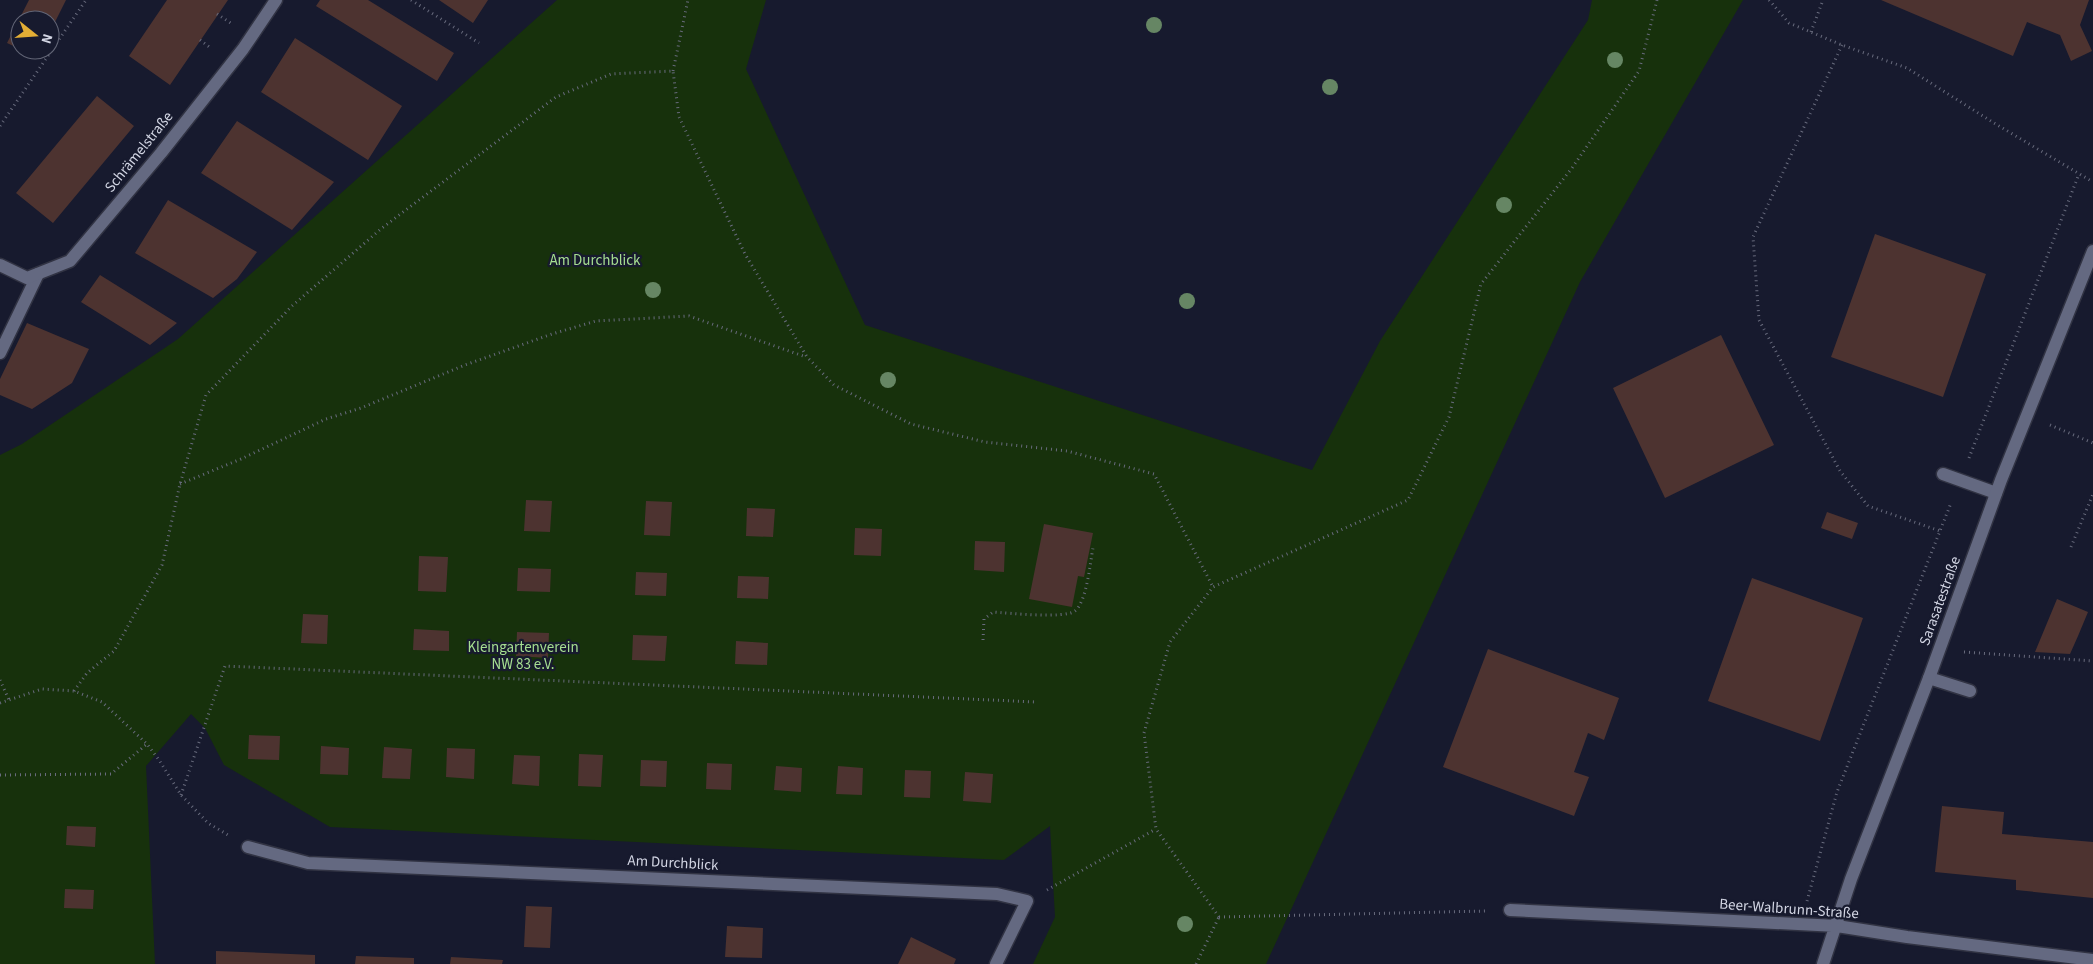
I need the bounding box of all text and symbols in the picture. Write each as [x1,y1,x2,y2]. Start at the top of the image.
north arrow [10,10,60,60]
text: N [36,31,57,46]
street label: Schrämelstraße [100,107,178,197]
park label: Am Durchblick [549,250,641,271]
street label: Sarasatestraße [1914,553,1966,649]
park label: Kleingartenverein NW 83 e.V. [467,637,579,675]
street label: Am Durchblick [627,850,720,876]
street label: Beer-Walbrunn-Straße [1719,894,1859,924]

